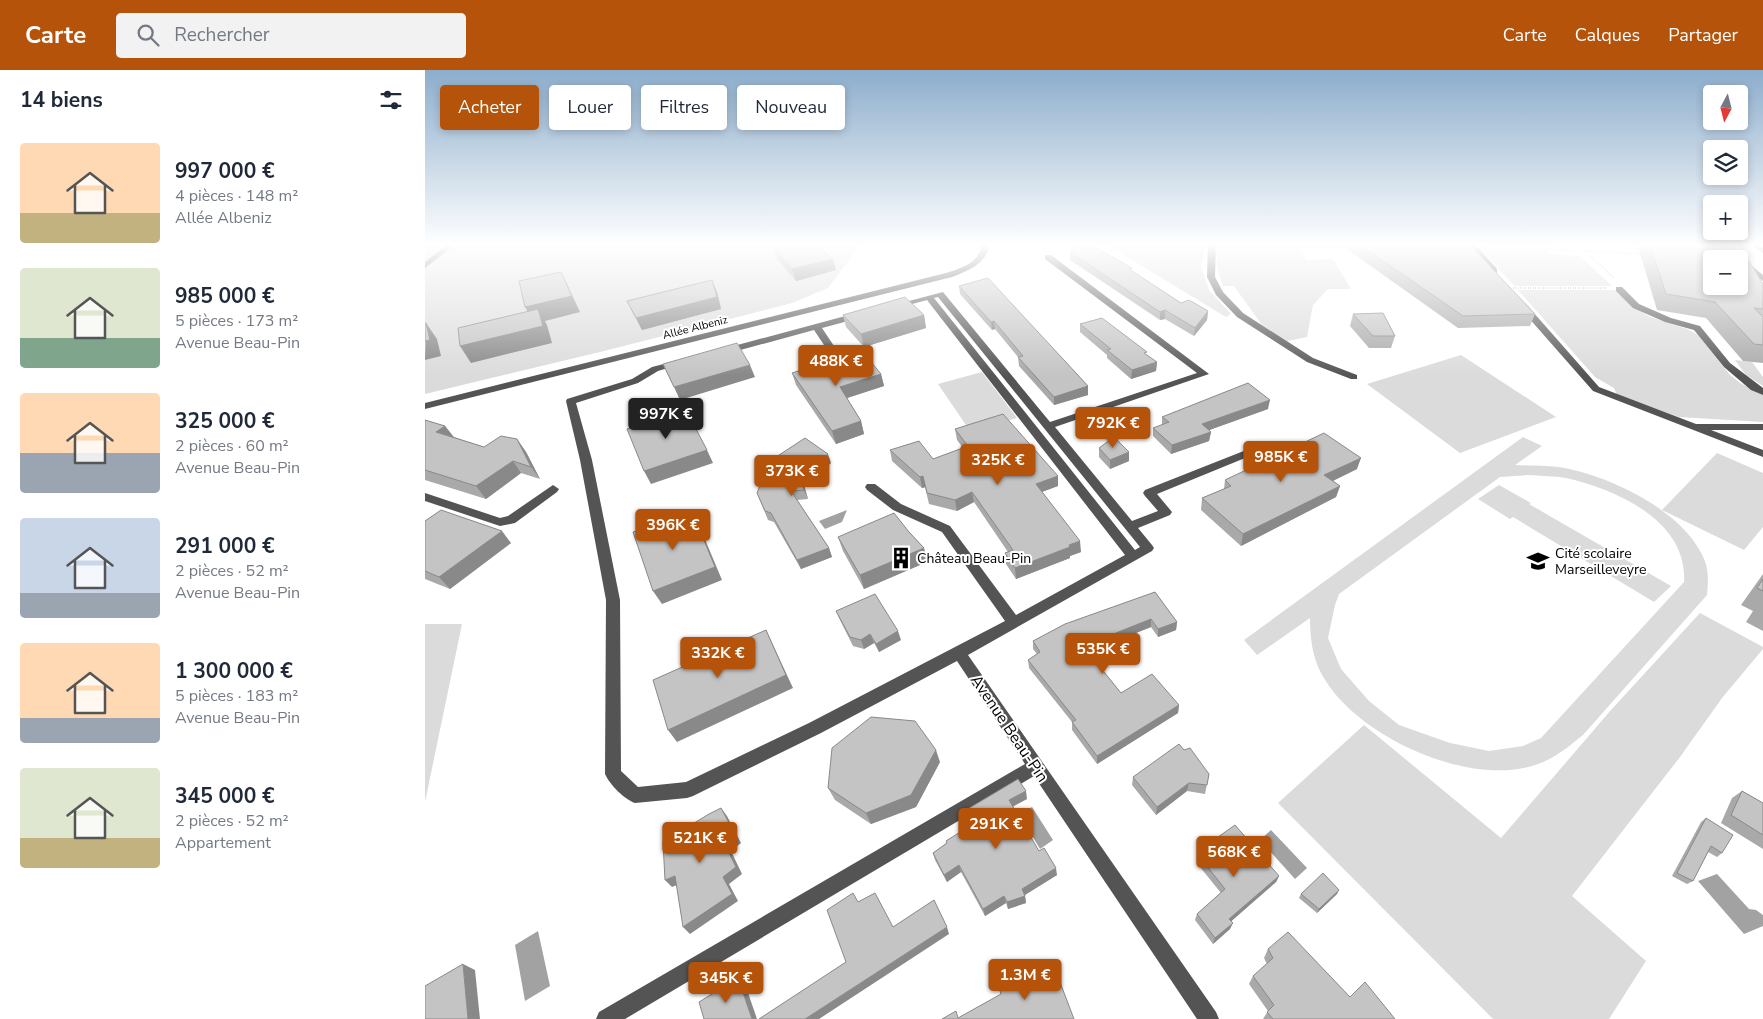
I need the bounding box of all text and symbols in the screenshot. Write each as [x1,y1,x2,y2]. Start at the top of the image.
search box [116,13,466,58]
text: Carte [25,19,86,51]
icon: search [134,21,162,49]
text: Rechercher [174,22,270,48]
text: Carte [1503,23,1547,47]
text: Calques [1575,23,1640,47]
text: Partager [1668,23,1738,47]
chip: Acheter [440,85,539,130]
chip: Louer [549,85,631,130]
chip: Filtres [641,85,727,130]
chip: Nouveau [737,85,845,130]
north arrow [1703,85,1747,130]
map controls [1703,85,1748,295]
text: 14 biens [20,86,103,114]
icon: filters [377,86,405,114]
button: layers [1703,140,1748,185]
text: 997 000 € [175,157,275,185]
icon: home [60,163,120,223]
text: 4 pièces · 148 m² [175,185,298,207]
button: + [1703,195,1748,240]
text: Allée Albeniz [175,207,272,229]
button: − [1703,250,1748,295]
text: 985 000 € [175,282,275,310]
icon: home [60,288,120,348]
text: 5 pièces · 173 m² [175,310,298,332]
street label: Allée Albeniz [661,312,729,343]
text: Avenue Beau-Pin [175,332,300,354]
pin: 488K € [795,344,877,387]
text: 488K € [809,350,863,372]
pin: 997K € [625,398,707,440]
text: 997K € [639,403,693,425]
pin: 792K € [1072,406,1154,449]
text: 325 000 € [175,407,275,435]
text: 792K € [1086,412,1140,434]
icon: home [60,413,120,473]
text: 2 pièces · 60 m² [175,435,289,457]
pin: 985K € [1240,440,1322,483]
pin: 325K € [957,444,1039,486]
text: 985K € [1254,446,1308,468]
text: 325K € [971,449,1025,471]
pin: 373K € [751,454,833,497]
text: Avenue Beau-Pin [175,457,300,479]
text: 373K € [765,460,819,482]
pin: 396K € [632,508,714,551]
text: 396K € [646,514,700,536]
text: 291 000 € [175,532,275,560]
icon: home [60,538,120,598]
place label: Cité scolaire Marseilleveyre [1555,544,1646,579]
building icon: Château Beau-Pin [888,545,914,571]
school or university icon: Cité scolaire Marseilleveyre [1525,548,1551,574]
place label: Château Beau-Pin [917,549,1031,568]
text: 2 pièces · 52 m² [175,560,289,582]
text: Avenue Beau-Pin [175,582,300,604]
pin: 535K € [1062,632,1144,675]
pin: 332K € [677,636,759,679]
text: 535K € [1076,638,1130,660]
text: 332K € [691,642,745,664]
text: 1 300 000 € [175,657,293,685]
icon: home [60,663,120,723]
street label: Avenue Beau-Pin [965,671,1053,787]
text: 5 pièces · 183 m² [175,685,298,707]
text: Avenue Beau-Pin [175,707,300,729]
text: 345 000 € [175,782,275,810]
icon: home [60,788,120,848]
pin: 291K € [955,808,1037,850]
text: 2 pièces · 52 m² [175,810,289,832]
text: 291K € [969,813,1023,835]
pin: 521K € [659,822,741,864]
text: 521K € [673,827,727,849]
text: Appartement [175,832,271,854]
pin: 568K € [1193,836,1275,878]
text: 568K € [1207,841,1261,863]
pin: 1.3M € [984,958,1066,1001]
pin: 345K € [685,962,767,1004]
text: 1.3M € [1000,964,1050,986]
text: 345K € [699,967,753,989]

